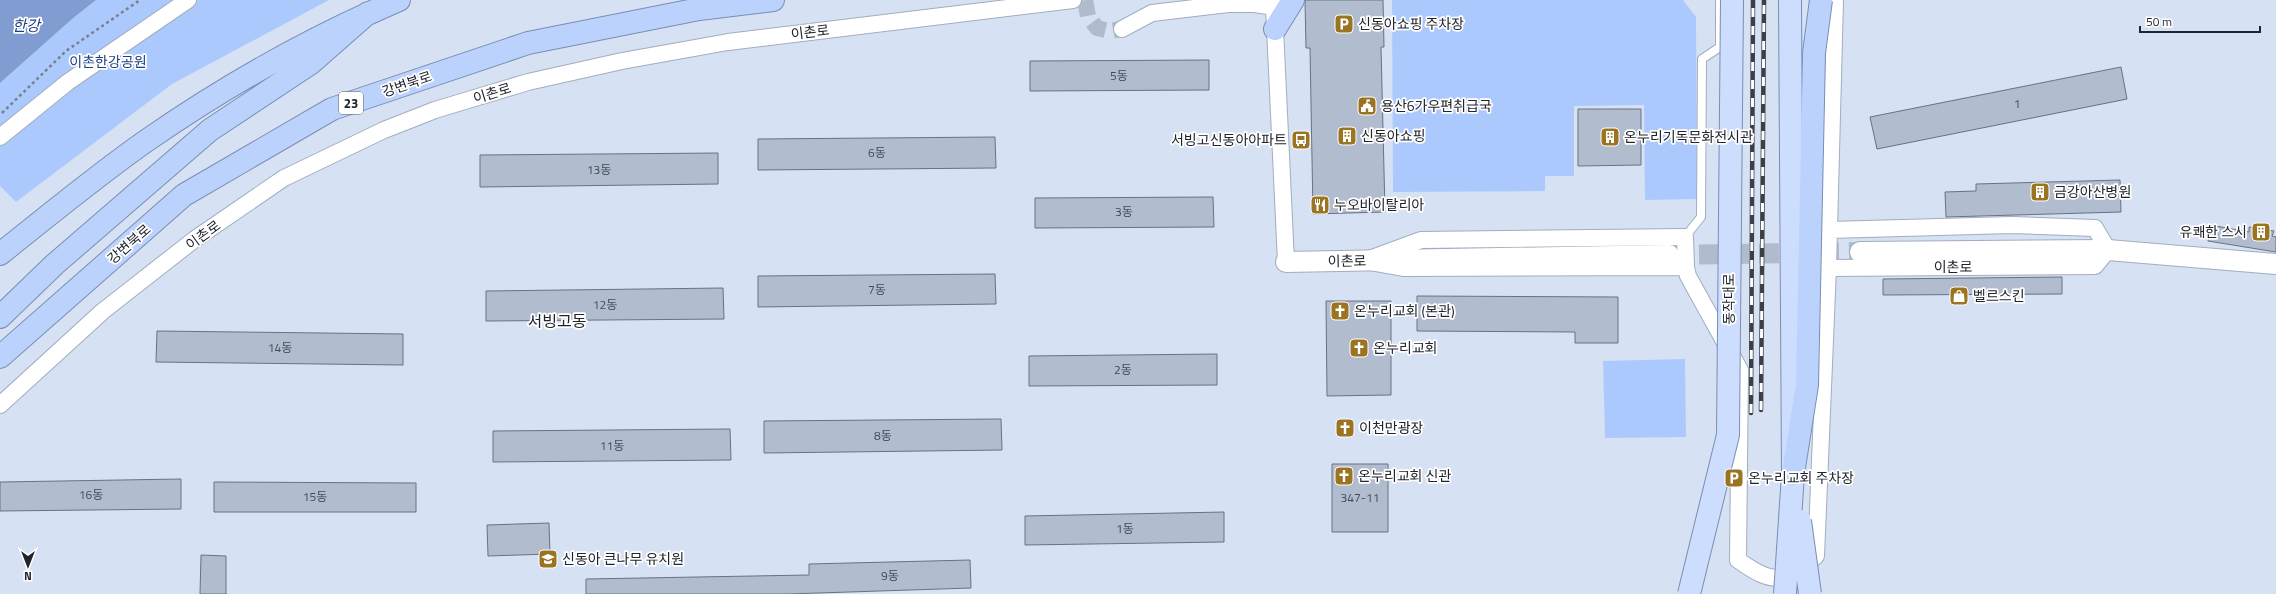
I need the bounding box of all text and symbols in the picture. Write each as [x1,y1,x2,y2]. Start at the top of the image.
scale bar [2140,8,2260,34]
text: 50 m [2146,12,2172,31]
parking icon: 신동아쇼핑 주차장 [1333,13,1355,35]
place label: 신동아쇼핑 주차장 [1358,13,1464,34]
water label: 한강 [12,14,42,37]
street label: 이촌로 [789,19,831,44]
park label: 이촌한강공원 [69,51,147,72]
street label: 강변북로 [379,65,435,102]
house number: 5동 [1110,66,1128,85]
street label: 이촌로 [470,77,514,108]
road number: 23 [339,92,363,114]
house number: 1 [2014,94,2020,113]
public building icon: 용산6가우편취급국 [1356,95,1378,117]
place label: 용산6가우편취급국 [1381,95,1492,116]
building icon: 신동아쇼핑 [1336,125,1358,147]
place label: 신동아쇼핑 [1361,125,1425,146]
building icon: 온누리기독문화전시관 [1599,126,1621,148]
place label: 온누리기독문화전시관 [1624,126,1753,147]
place label: 서빙고신동아아파트 [1171,129,1287,150]
bus stop icon: 서빙고신동아아파트 [1290,129,1312,151]
house number: 6동 [868,143,886,162]
house number: 13동 [587,160,611,179]
building icon: 금강아산병원 [2029,181,2051,203]
place label: 금강아산병원 [2054,181,2131,202]
restaurant icon: 누오바이탈리아 [1309,194,1331,216]
place label: 누오바이탈리아 [1334,194,1424,215]
house number: 3동 [1115,202,1133,221]
street label: 이촌로 [181,215,225,254]
street label: 강변북로 [102,219,155,268]
place label: 유쾌한 스시 [2180,221,2247,242]
building icon: 유쾌한 스시 [2250,221,2272,243]
street label: 이촌로 [1327,250,1367,271]
street label: 이촌로 [1934,256,1972,277]
street label: 동작대로 [1718,273,1739,325]
house number: 7동 [868,280,886,299]
shop icon: 벨르스킨 [1948,285,1970,307]
place label: 벨르스킨 [1973,285,2025,306]
house number: 12동 [593,295,617,314]
church icon: 온누리교회 (본관) [1329,300,1351,322]
place label: 온누리교회 (본관) [1354,300,1455,321]
district label: 서빙고동 [528,309,587,333]
church icon: 온누리교회 [1348,337,1370,359]
place label: 온누리교회 [1373,337,1437,358]
house number: 14동 [268,338,292,357]
house number: 2동 [1114,360,1132,379]
church icon: 이천만광장 [1334,417,1356,439]
place label: 이천만광장 [1359,417,1424,438]
house number: 8동 [874,426,892,445]
house number: 11동 [600,436,624,455]
church icon: 온누리교회 신관 [1333,465,1355,487]
place label: 온누리교회 신관 [1358,465,1451,486]
parking icon: 온누리교회 주차장 [1723,467,1745,489]
place label: 온누리교회 주차장 [1748,467,1854,488]
house number: 16동 [79,485,103,504]
house number: 15동 [303,487,327,506]
house number: 347-11 [1341,488,1379,507]
house number: 1동 [1116,519,1134,538]
north arrow [8,546,48,586]
school or university icon: 신동아 큰나무 유치원 [537,548,559,570]
place label: 신동아 큰나무 유치원 [562,548,684,569]
house number: 9동 [881,566,899,585]
text: N [24,568,32,584]

